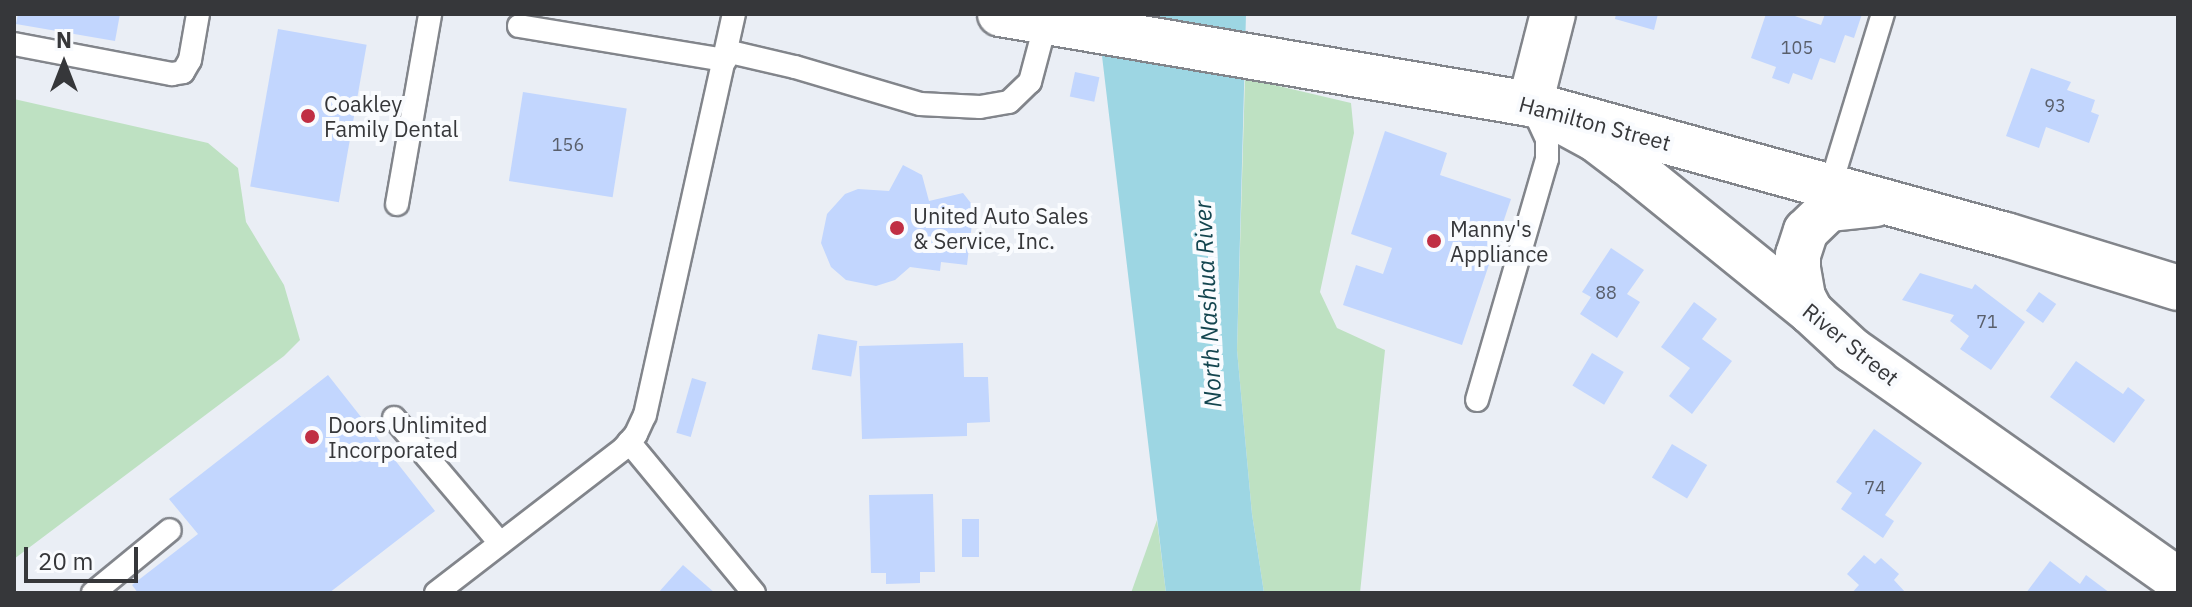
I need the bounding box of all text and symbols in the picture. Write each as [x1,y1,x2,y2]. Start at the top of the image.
north arrow [24,24,104,104]
text: N [56,25,72,54]
house number: 105 [1781,37,1813,59]
place label: Coakley Family Dental [324,90,459,142]
street label: Hamilton Street [1516,90,1674,156]
house number: 93 [2044,95,2066,117]
marker: Coakley Family Dental [299,107,317,125]
house number: 156 [552,134,584,156]
water label: North Nashua River [1188,200,1228,408]
place label: United Auto Sales & Service, Inc. [913,202,1089,254]
place label: Manny's Appliance [1450,215,1548,266]
marker: United Auto Sales & Service, Inc. [888,219,906,237]
marker: Manny's Appliance [1425,232,1443,250]
house number: 88 [1595,282,1617,304]
street label: River Street [1798,297,1904,391]
house number: 71 [1976,311,1998,333]
place label: Doors Unlimited Incorporated [328,411,487,462]
marker: Doors Unlimited Incorporated [303,428,321,446]
house number: 74 [1864,477,1886,499]
scale bar [28,531,142,581]
text: 20 m [38,545,93,577]

